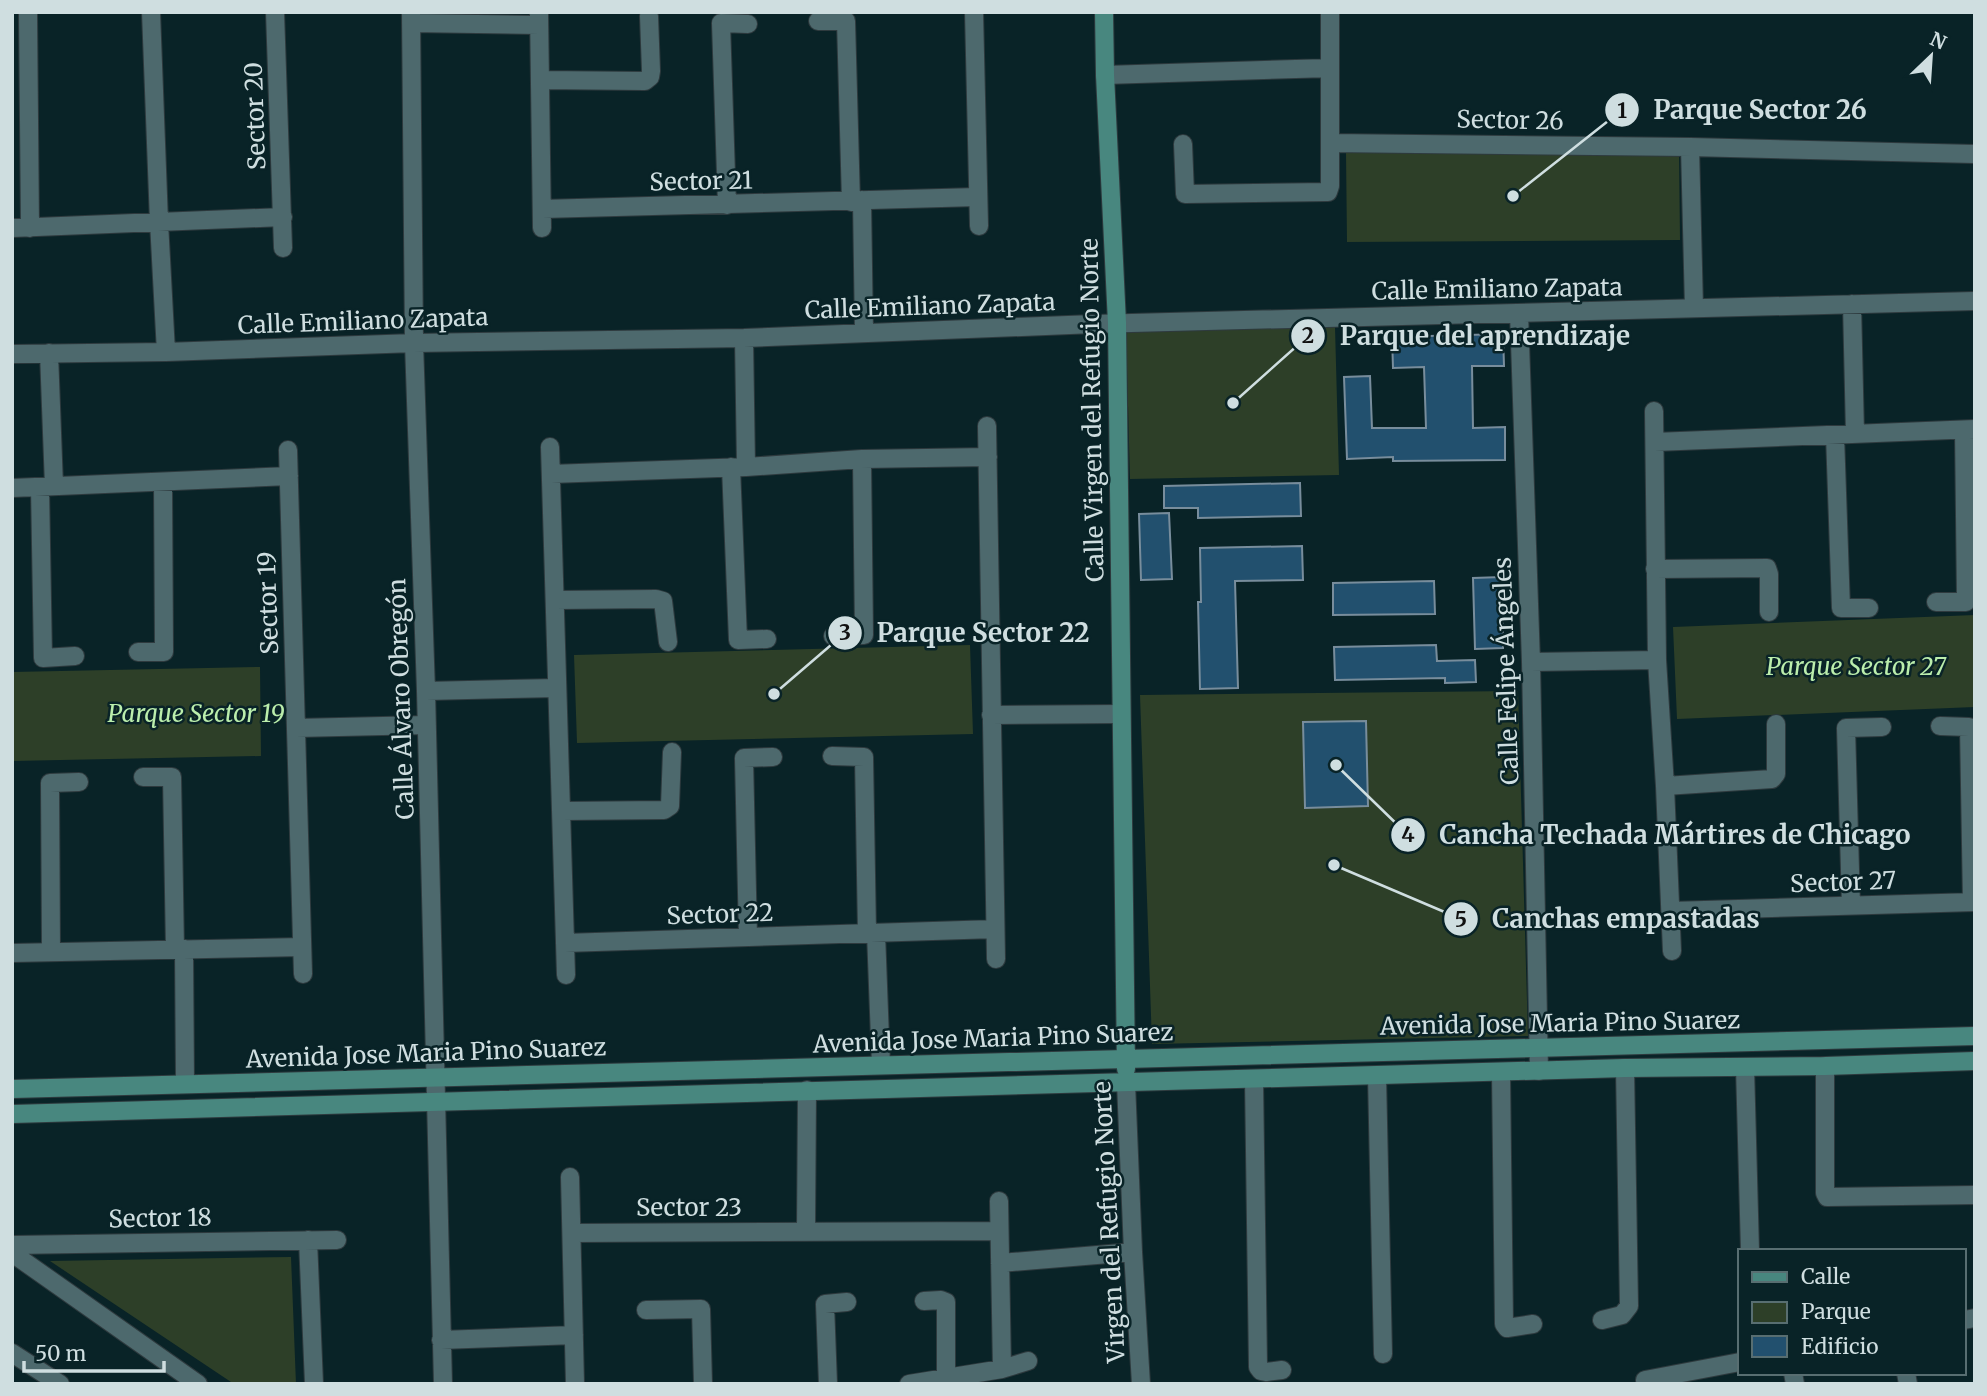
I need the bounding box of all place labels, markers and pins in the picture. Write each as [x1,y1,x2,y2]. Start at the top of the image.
callout: Parque Sector 26 [1604,87,1881,134]
callout: Parque del aprendizaje [1291,312,1644,359]
callout: Parque Sector 22 [827,610,1103,657]
callout: Cancha Techada Mártires de Chicago [1391,811,1925,858]
callout: Canchas empastadas [1443,896,1774,943]

